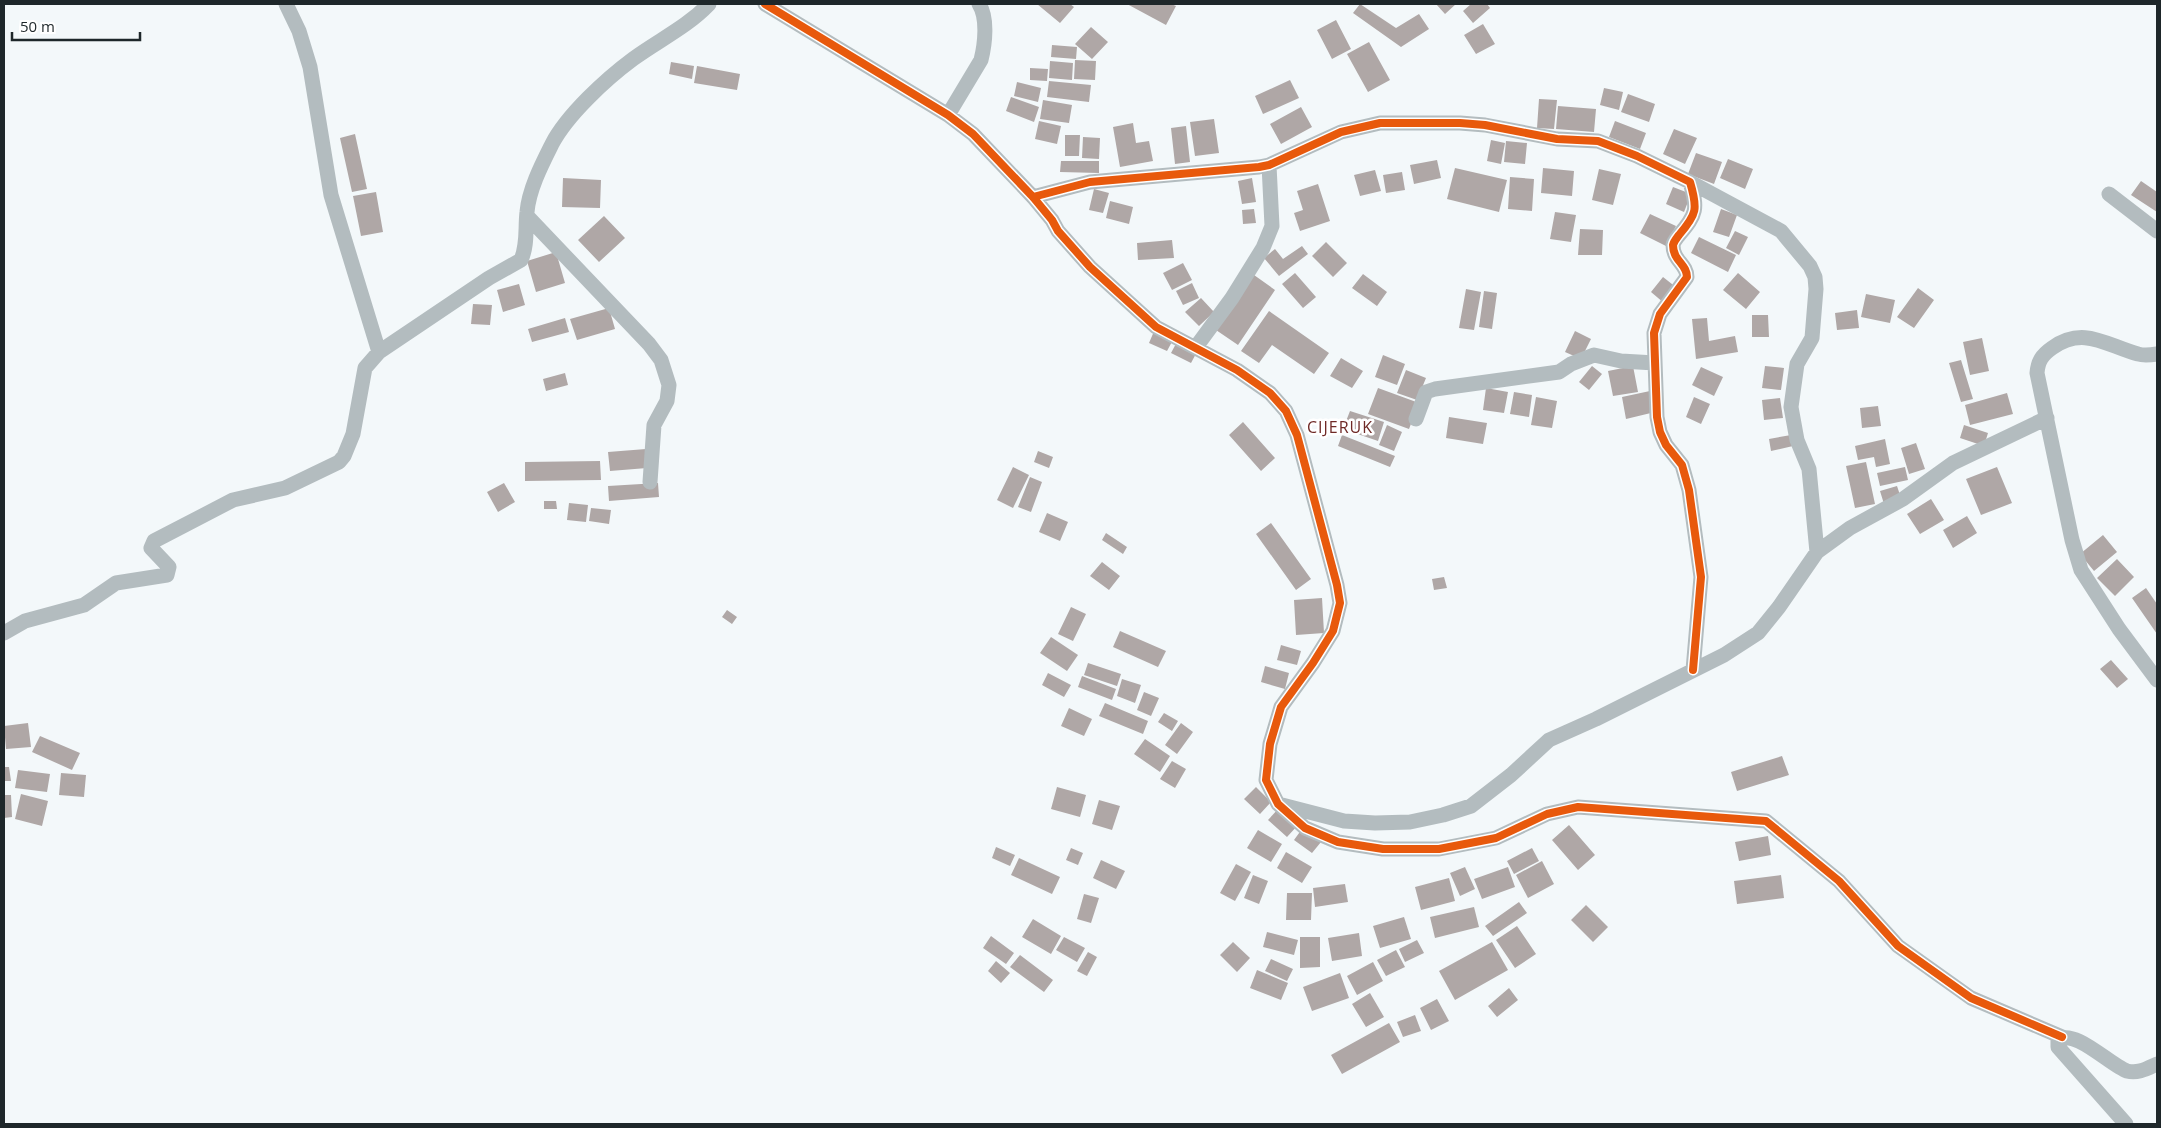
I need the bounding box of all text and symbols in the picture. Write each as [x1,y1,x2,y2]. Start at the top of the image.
scale bar [12,10,140,42]
text: 50 m [20,16,55,36]
district label: CIJERUK [1307,416,1373,438]

